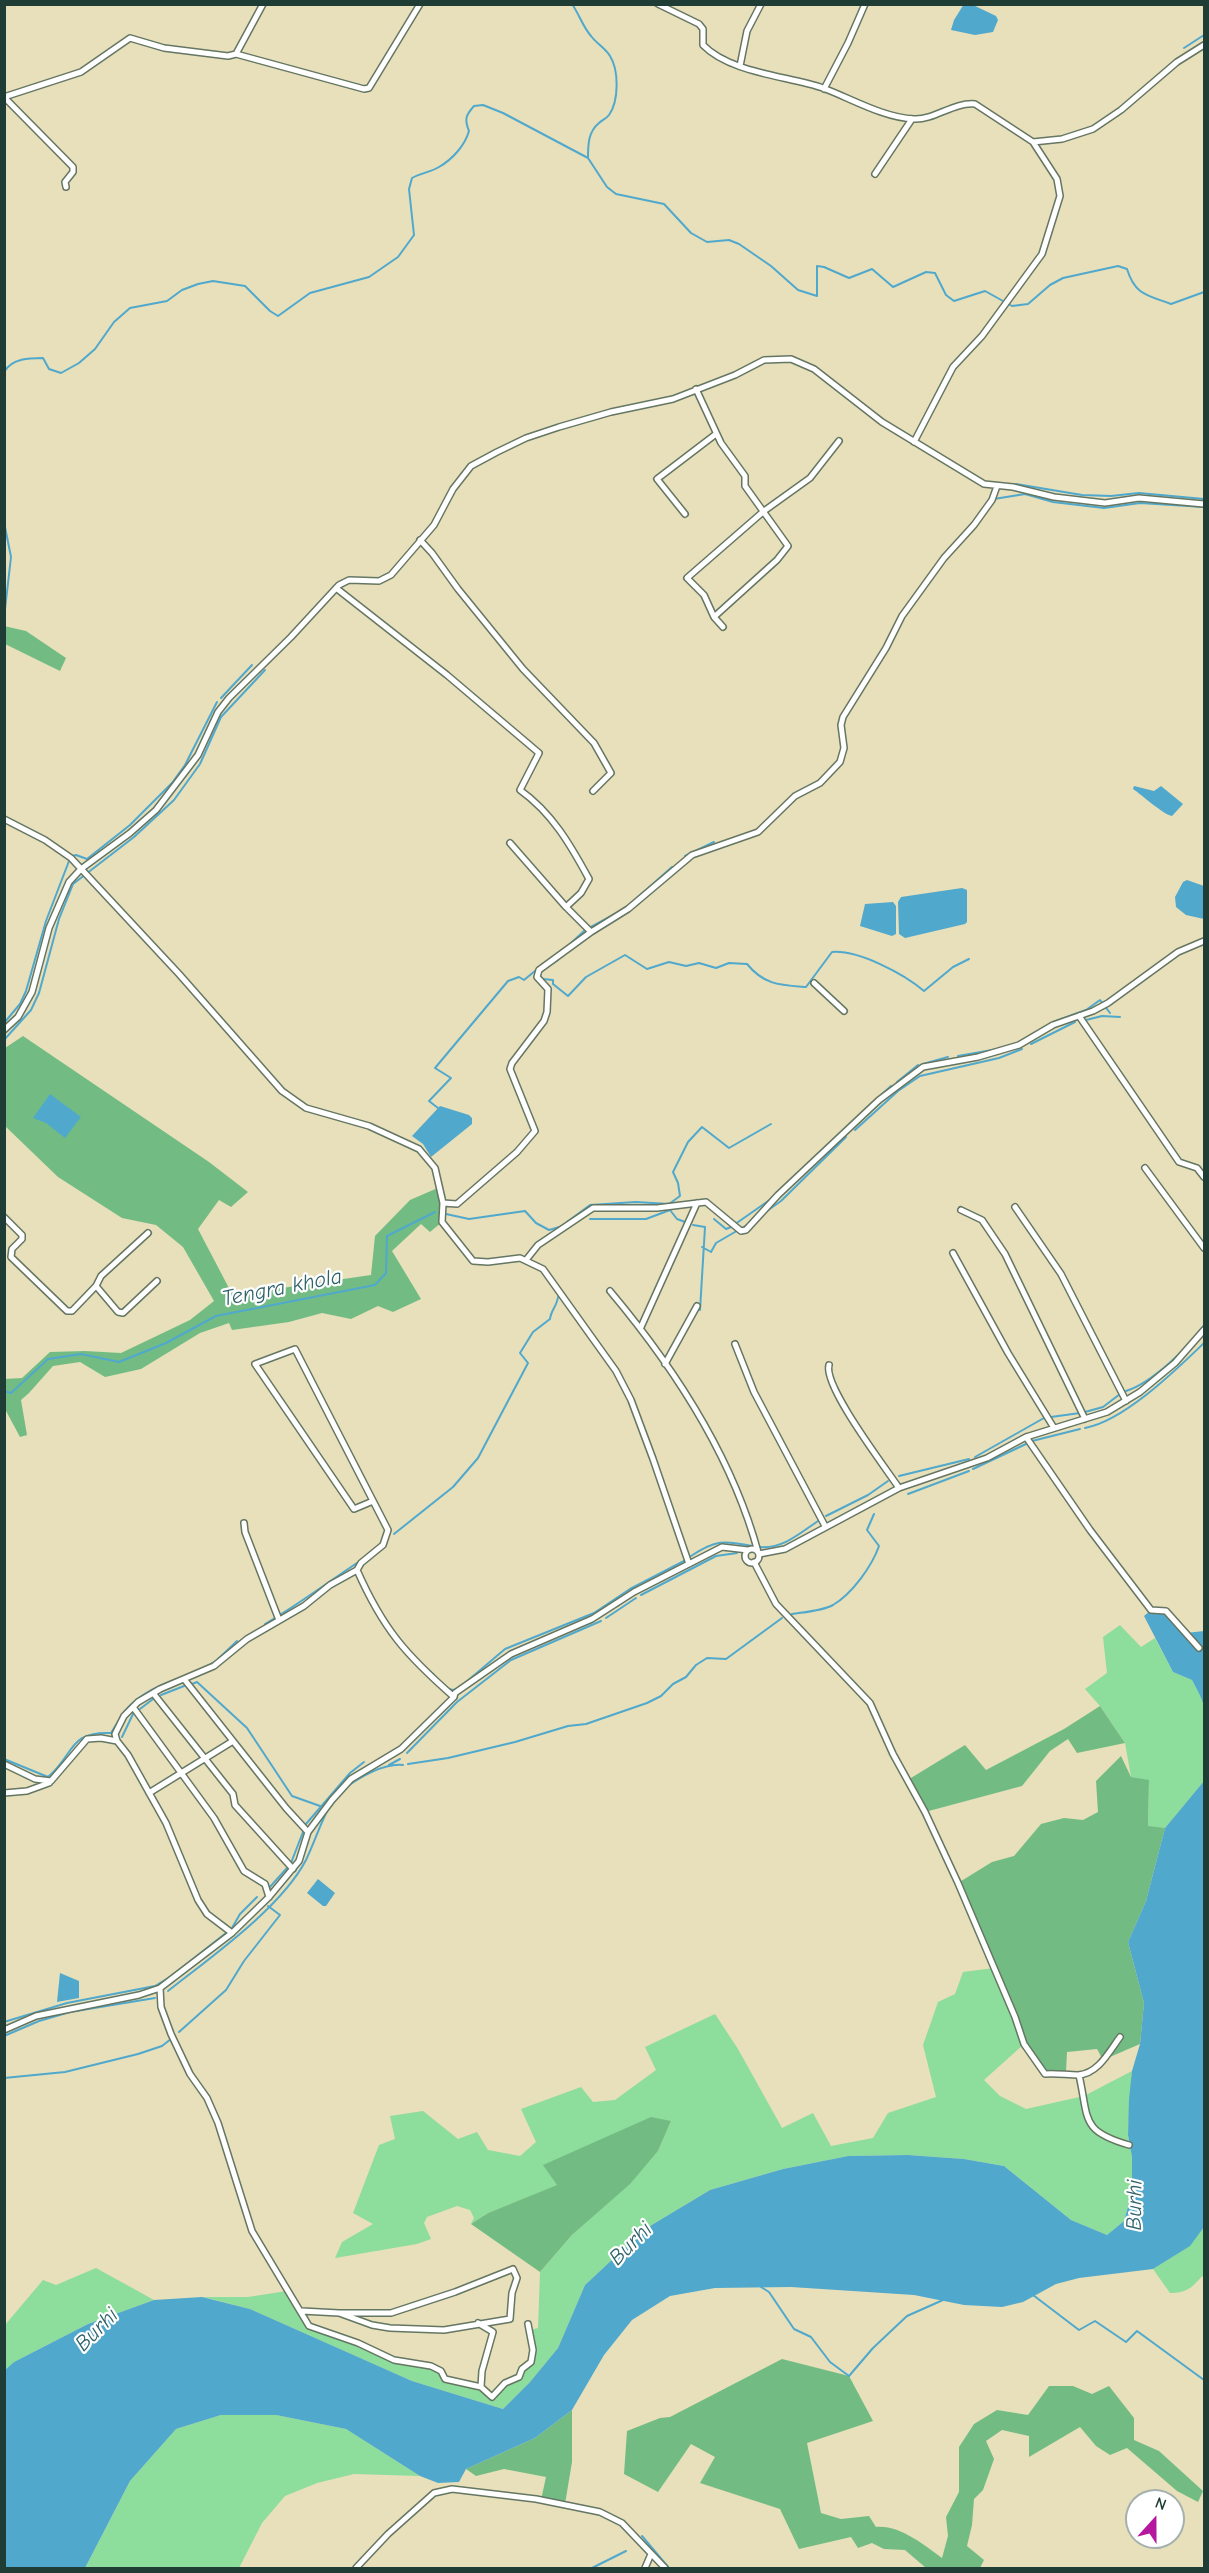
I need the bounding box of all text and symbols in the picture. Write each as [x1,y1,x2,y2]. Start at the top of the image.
water label: Tengra khola [220,1263,344,1313]
water label: Burhi [1121,2179,1149,2231]
water label: Burhi [604,2217,658,2271]
water label: Burhi [70,2303,124,2357]
north arrow [1125,2489,1185,2549]
text: N [1153,2494,1169,2514]

